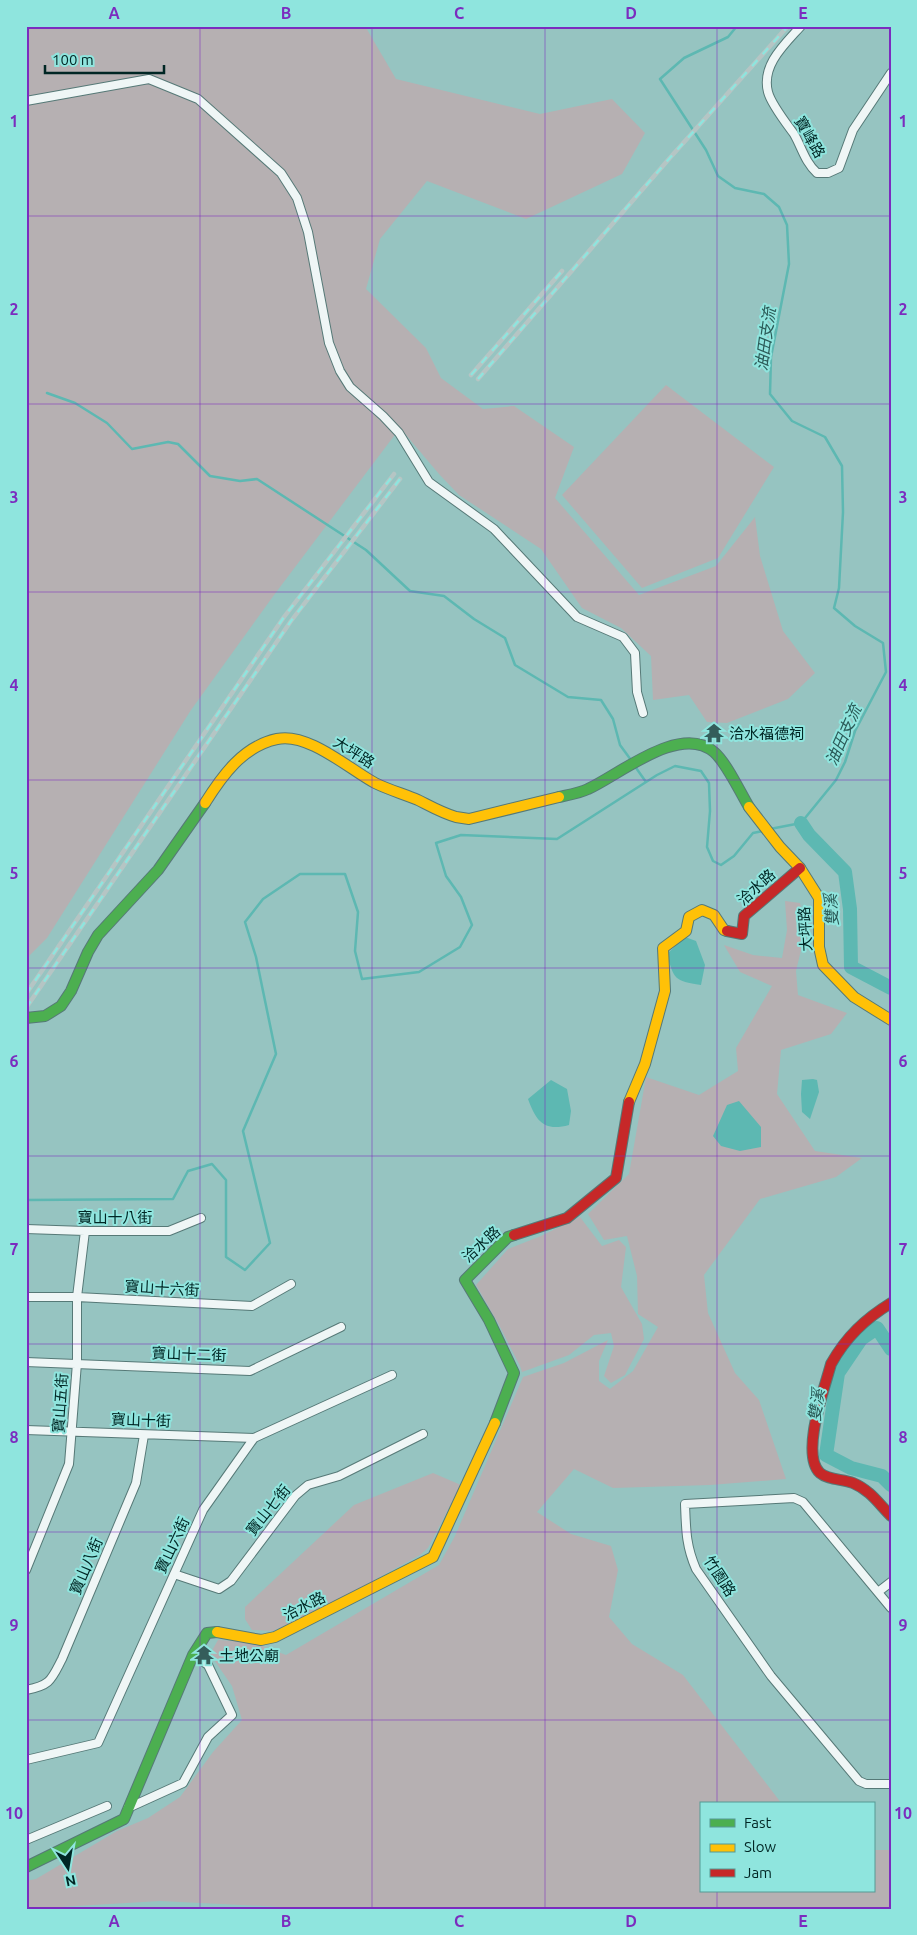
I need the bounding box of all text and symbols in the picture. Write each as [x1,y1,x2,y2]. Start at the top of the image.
text: A [108,4,120,22]
text: B [281,4,291,22]
text: C [454,4,464,22]
text: D [625,4,637,22]
text: E [798,4,808,22]
scale bar [45,42,164,74]
text: 100 m [52,51,94,68]
text: 1 [9,112,19,130]
text: 1 [898,112,908,130]
street label: 寶峰路 [791,113,829,161]
text: 2 [9,300,19,318]
text: 2 [898,300,908,318]
water label: 油田支流 [752,304,779,372]
text: 3 [9,488,19,506]
text: 3 [898,488,908,506]
text: 4 [9,676,19,694]
text: 4 [898,676,908,694]
water label: 油田支流 [822,700,865,768]
temple icon: 洽水福德祠 [703,722,725,744]
place label: 洽水福德祠 [729,725,804,742]
street label: 大坪路 [330,733,378,771]
text: 5 [9,864,19,882]
text: 5 [898,864,908,882]
street label: 洽水路 [734,866,778,908]
water label: 雙溪 [821,891,841,927]
street label: 大坪路 [795,906,815,952]
text: 6 [9,1052,19,1070]
text: 6 [898,1052,908,1070]
street label: 寶山十八街 [77,1209,153,1226]
street label: 洽水路 [459,1223,503,1265]
text: 7 [9,1240,19,1258]
text: 7 [898,1240,908,1258]
street label: 寶山十六街 [124,1278,200,1298]
street label: 寶山十二街 [151,1344,227,1364]
street label: 寶山五街 [49,1372,71,1434]
water label: 雙溪 [805,1386,827,1422]
street label: 寶山十街 [111,1410,171,1430]
text: 8 [9,1428,19,1446]
text: 8 [898,1428,908,1446]
street label: 寶山七街 [243,1481,293,1539]
street label: 寶山六街 [152,1514,192,1576]
street label: 寶山八街 [66,1535,106,1597]
street label: 竹園路 [701,1552,739,1600]
street label: 洽水路 [280,1588,328,1624]
text: 9 [9,1616,19,1634]
text: 9 [898,1616,908,1634]
temple icon: 土地公廟 [193,1644,215,1666]
place label: 土地公廟 [219,1647,279,1664]
legend [700,1802,874,1892]
text: 10 [5,1804,23,1822]
text: 10 [894,1804,912,1822]
text: Fast [744,1814,772,1831]
text: Slow [744,1838,777,1855]
north arrow [42,1842,92,1892]
text: Jam [744,1864,772,1881]
text: N [64,1872,77,1890]
text: A [108,1912,120,1930]
text: B [281,1912,291,1930]
text: C [454,1912,464,1930]
text: D [625,1912,637,1930]
text: E [798,1912,808,1930]

